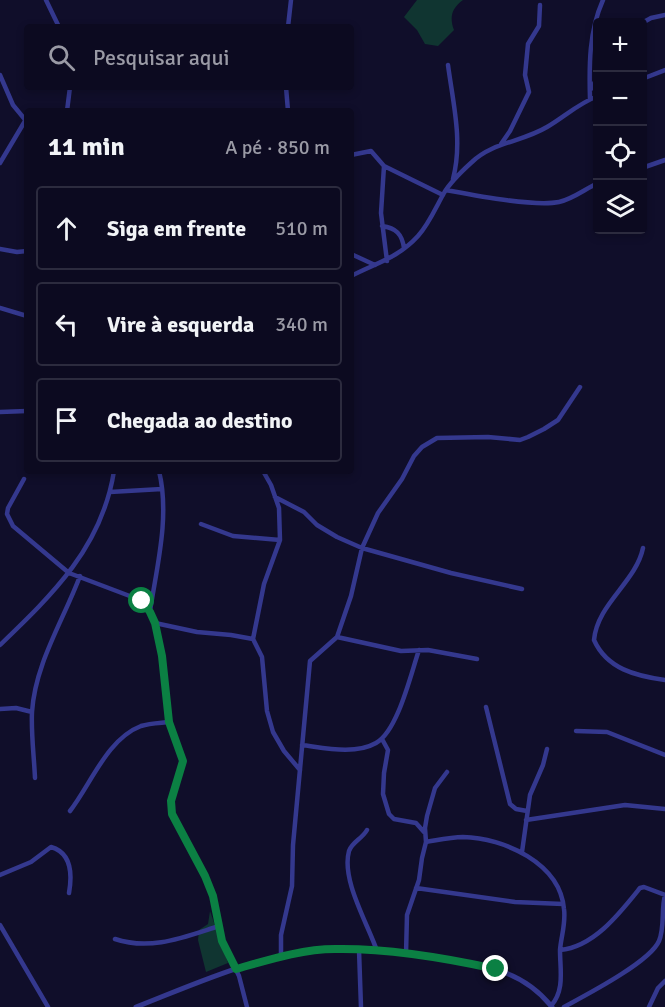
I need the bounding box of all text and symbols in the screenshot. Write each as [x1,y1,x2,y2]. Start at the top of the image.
map controls [593,18,647,234]
button: + [593,18,647,72]
search box [24,24,354,90]
icon: search [45,41,78,74]
text: Pesquisar aqui [93,44,229,71]
button: − [593,72,647,126]
button: locate [593,126,647,180]
text: 11 min [48,131,125,163]
text: A pé · 850 m [225,135,330,160]
button: layers [593,180,647,234]
icon: ahead [50,212,83,245]
text: Siga em frente [107,215,246,242]
text: 510 m [275,216,328,241]
icon: left [50,308,83,341]
text: Vire à esquerda [107,311,254,338]
text: 340 m [275,312,328,337]
icon: arrive [50,404,83,437]
text: Chegada ao destino [107,407,293,434]
route start [128,587,154,613]
route end [482,955,508,981]

